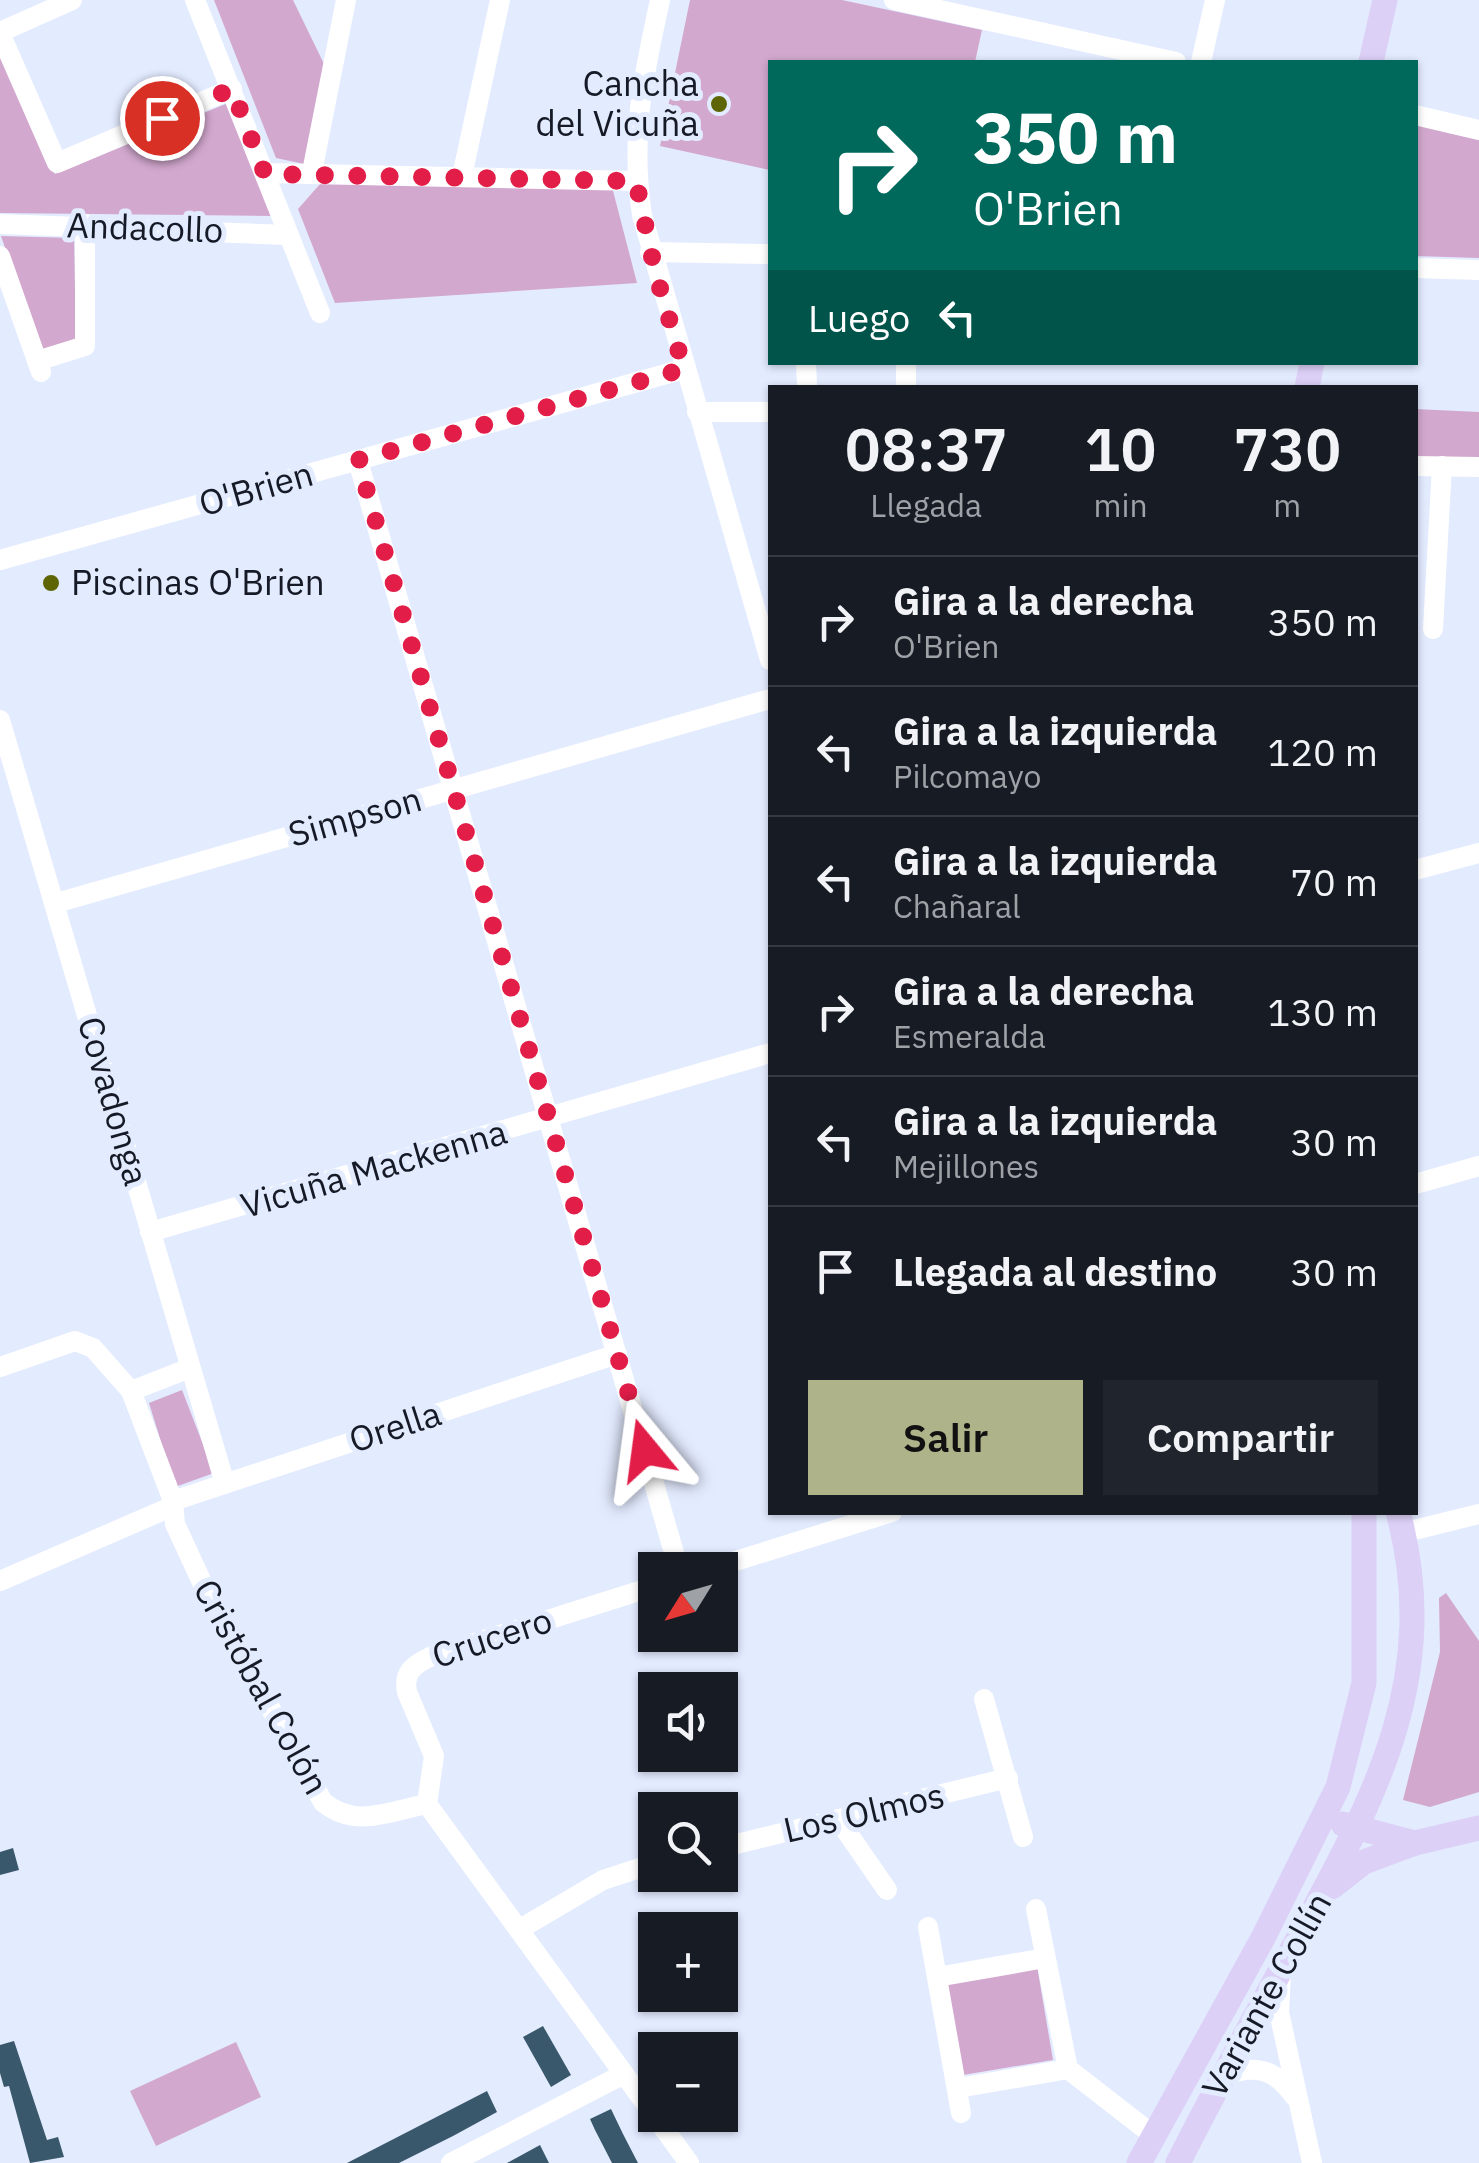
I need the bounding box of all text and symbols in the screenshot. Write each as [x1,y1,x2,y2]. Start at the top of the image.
place label: Cancha del Vicuña [536,60,699,146]
pin [120,76,205,161]
icon: arrive [135,91,190,146]
text: 350 m [973,91,1178,182]
marker: Cancha del Vicuña [708,93,730,115]
icon: right [808,100,938,230]
text: O'Brien [973,179,1123,237]
street label: Andacollo [66,201,224,253]
icon: left [930,290,985,345]
text: Luego [808,293,910,342]
text: 08:37 [845,409,1008,488]
text: 10 [1085,409,1157,488]
text: 730 [1233,409,1341,488]
street label: O'Brien [193,450,318,526]
text: Llegada [870,484,982,526]
text: min [1093,484,1148,526]
text: m [1273,484,1301,526]
place label: Piscinas O'Brien [71,559,325,605]
marker: Piscinas O'Brien [40,572,62,594]
text: Gira a la derecha [893,576,1194,625]
icon: right [808,594,863,649]
text: 350 m [1267,597,1378,646]
text: O'Brien [893,625,999,667]
text: Gira a la izquierda [893,706,1217,755]
icon: left [808,724,863,779]
text: 120 m [1267,727,1378,776]
text: Pilcomayo [893,755,1042,797]
street label: Simpson [283,775,427,857]
text: Gira a la izquierda [893,836,1217,885]
icon: left [808,854,863,909]
text: 70 m [1290,857,1378,906]
text: Chañaral [893,885,1021,927]
text: Gira a la derecha [893,966,1194,1015]
icon: right [808,984,863,1039]
text: 130 m [1267,987,1378,1036]
street label: Covadonga [68,1011,160,1190]
text: Esmeralda [893,1015,1046,1057]
text: Gira a la izquierda [893,1096,1217,1145]
street label: Vicuña Mackenna [235,1108,512,1228]
icon: left [808,1114,863,1169]
text: 30 m [1290,1117,1378,1166]
text: Mejillones [893,1145,1039,1187]
icon: arrive [808,1244,863,1299]
text: Llegada al destino [893,1247,1217,1296]
text: 30 m [1290,1247,1378,1296]
button: Salir [808,1380,1083,1495]
button: Compartir [1103,1380,1378,1495]
street label: Orella [343,1390,447,1462]
position arrow [593,1398,697,1502]
north arrow [638,1552,738,1652]
map controls [638,1552,738,2132]
street label: Cristóbal Colón [184,1571,340,1802]
street label: Crucero [426,1596,557,1678]
button: sound [638,1672,738,1772]
street label: Los Olmos [779,1771,949,1853]
button: search [638,1792,738,1892]
street label: Variante Collín [1191,1884,1341,2105]
button: + [638,1912,738,2012]
button: − [638,2032,738,2132]

